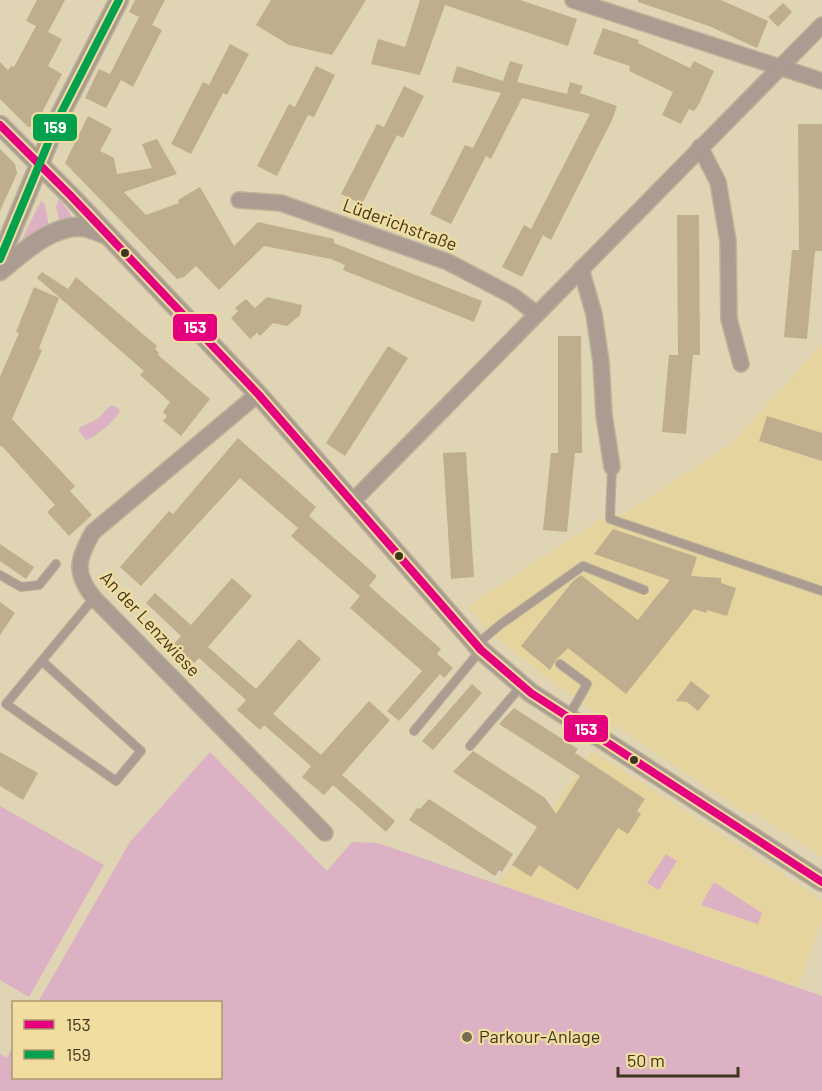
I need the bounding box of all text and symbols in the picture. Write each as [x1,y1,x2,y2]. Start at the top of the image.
line badge: 159 [32,113,78,142]
text: 159 [44,117,66,136]
street label: Lüderichstraße [340,193,461,255]
unlabelled marker [119,247,131,259]
line badge: 153 [172,313,218,342]
text: 153 [184,317,206,336]
unlabelled marker [393,550,405,562]
street label: An der Lenzwiese [96,566,205,681]
line badge: 153 [563,714,609,743]
text: 153 [575,719,597,738]
unlabelled marker [628,754,640,766]
legend [12,1001,222,1079]
text: 153 [66,1013,91,1035]
place label: Parkour-Anlage [479,1025,600,1047]
marker: Parkour-Anlage [460,1030,474,1044]
scale bar [618,1040,738,1078]
text: 159 [66,1043,91,1065]
text: 50 m [627,1049,665,1071]

